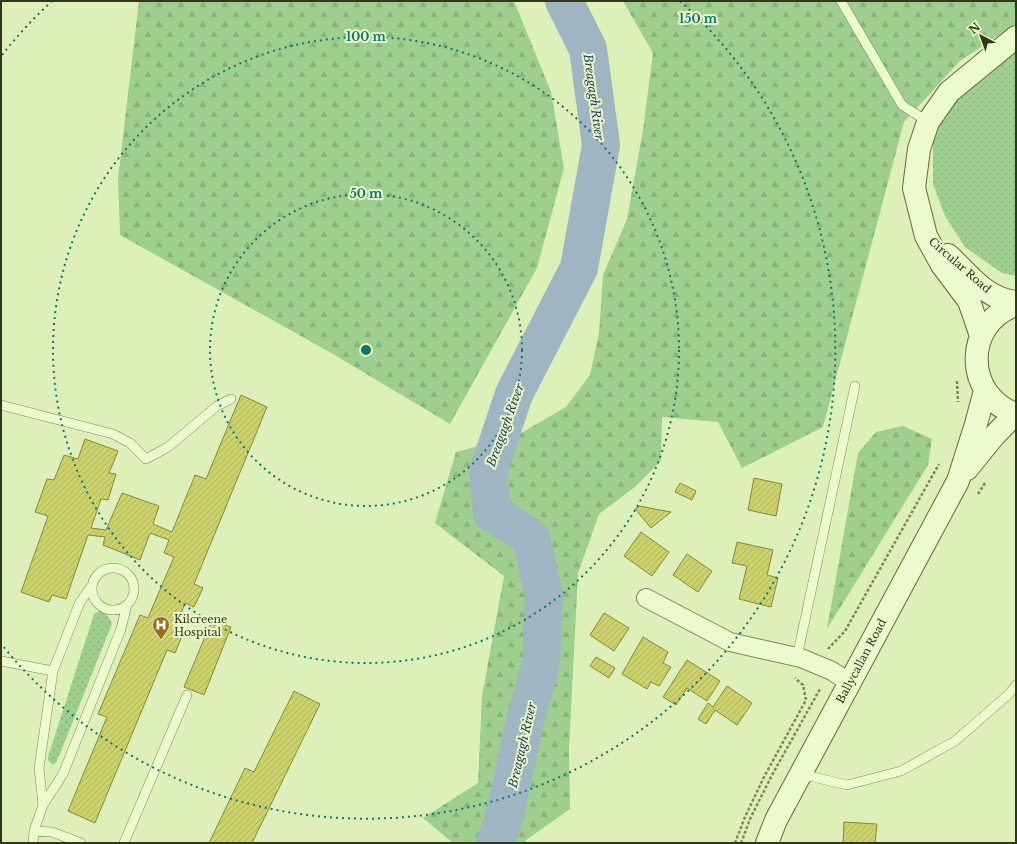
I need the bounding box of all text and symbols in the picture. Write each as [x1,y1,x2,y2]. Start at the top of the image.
text: 150 m [679,11,718,26]
north arrow [961,16,1001,56]
text: N [966,19,983,37]
text: 100 m [346,29,387,44]
water label: Breagagh River [580,52,608,142]
text: 50 m [350,186,383,201]
street label: Circular Road [926,234,994,296]
centre of rings [359,343,373,357]
water label: Breagagh River [483,381,527,469]
place label: Kilcreene Hospital [174,612,227,639]
hospital icon: Kilcreene Hospital [151,615,171,640]
street label: Ballycallan Road [833,616,889,706]
water label: Breagagh River [505,700,539,790]

